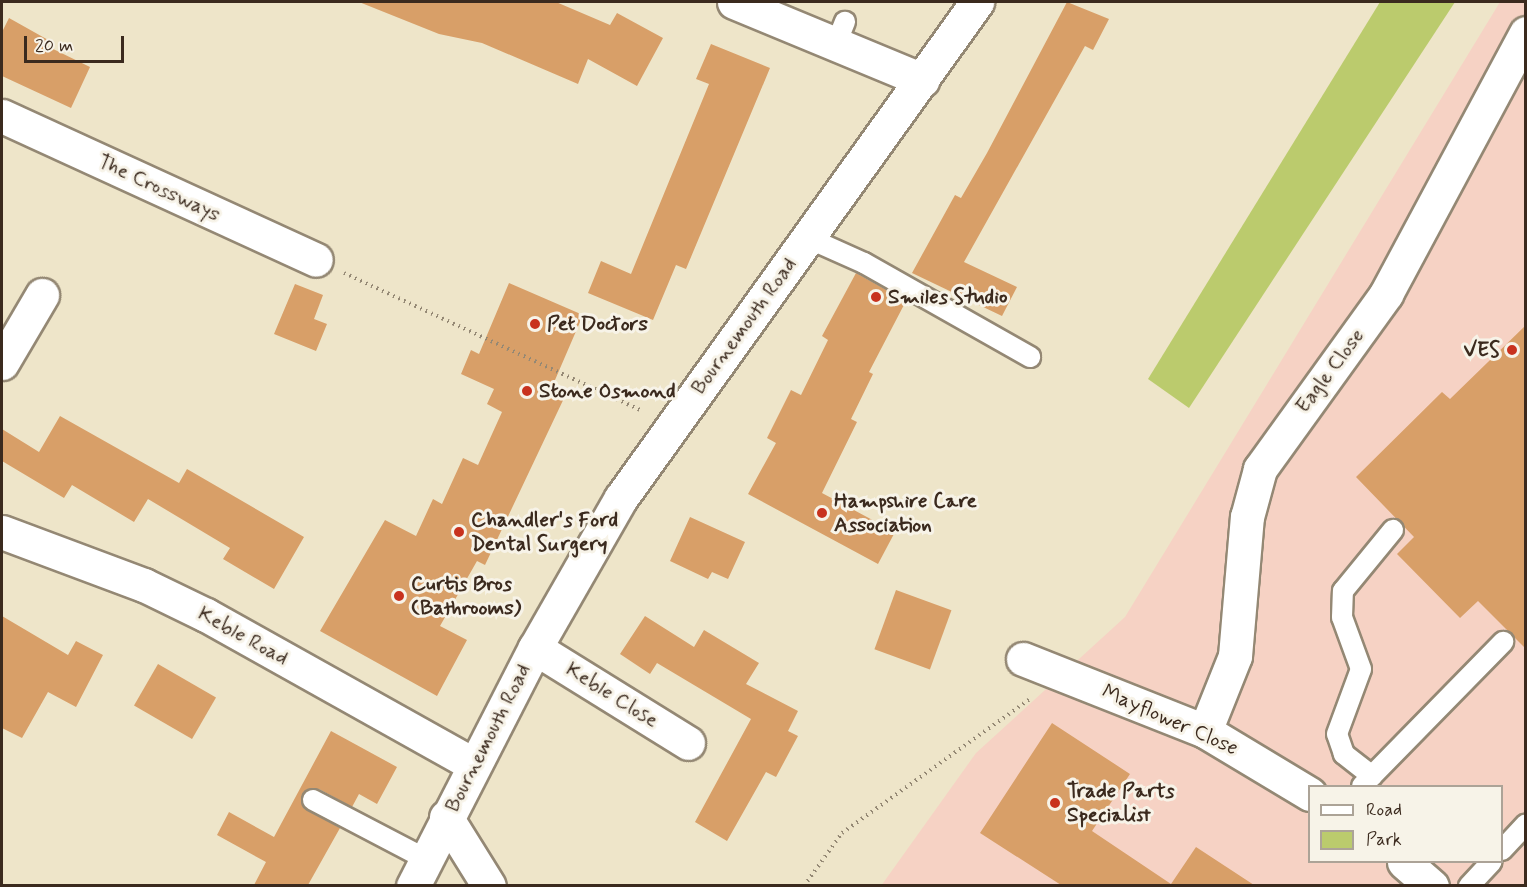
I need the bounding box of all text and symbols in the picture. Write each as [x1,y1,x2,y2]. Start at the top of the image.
scale bar [27,24,128,62]
text: 20 m [35,34,73,58]
street label: The Crossways [93,148,225,228]
street label: Bournemouth Road [686,253,802,399]
place label: Smiles Studio [888,284,1008,310]
marker: Smiles Studio [869,290,883,304]
place label: Pet Doctors [547,311,647,337]
marker: Pet Doctors [528,317,542,331]
street label: Eagle Close [1290,324,1370,418]
place label: VES [1463,337,1500,363]
marker: VES [1505,343,1519,357]
place label: Stone Osmond [539,378,677,404]
marker: Stone Osmond [520,384,534,398]
place label: Hampshire Care Association [834,488,977,538]
marker: Hampshire Care Association [815,506,829,520]
place label: Chandler's Ford Dental Surgery [471,507,618,557]
marker: Chandler's Ford Dental Surgery [452,525,466,539]
place label: Curtis Bros (Bathrooms) [411,571,521,621]
marker: Curtis Bros (Bathrooms) [392,589,406,603]
street label: Keble Road [193,601,293,671]
street label: Keble Close [561,657,663,733]
street label: Bournemouth Road [440,660,536,816]
street label: Mayflower Close [1098,679,1242,761]
place label: Trade Parts Specialist [1067,778,1172,828]
legend [1308,785,1503,863]
marker: Trade Parts Specialist [1048,796,1062,810]
text: Road [1366,798,1402,822]
text: Park [1366,828,1402,852]

